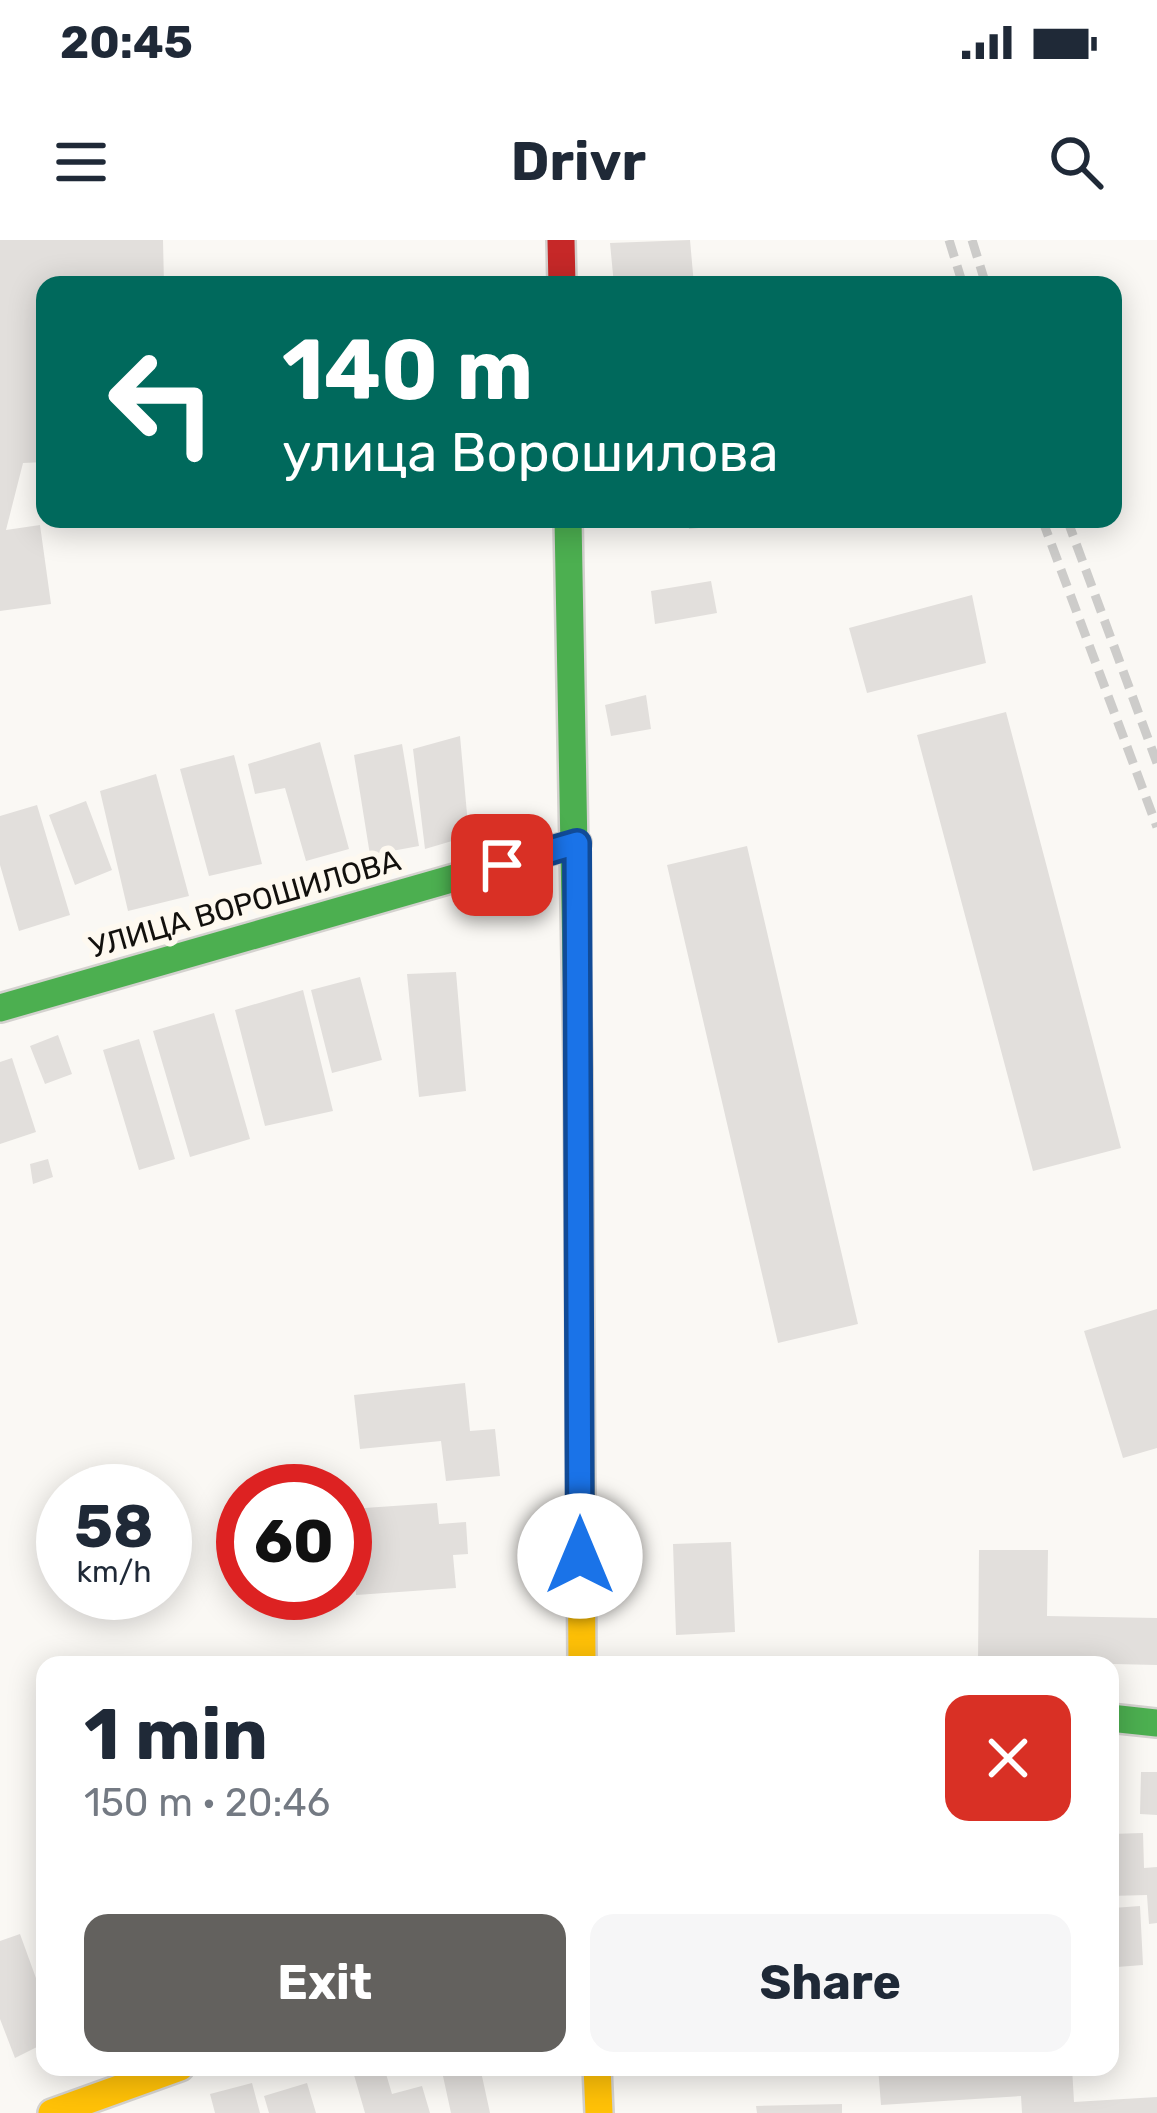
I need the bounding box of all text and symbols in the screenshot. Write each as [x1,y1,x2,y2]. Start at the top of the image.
text: 20:45 [60,16,193,69]
icon: menu [48,129,114,195]
icon: search [1043,129,1109,195]
text: Drivr [511,130,646,194]
text: 140 m [282,320,533,420]
icon: left [84,324,240,480]
text: улица Ворошилова [282,421,779,485]
pin [451,814,553,916]
icon: arrive [469,832,535,898]
street label: УЛИЦА ВОРОШИЛОВА [85,842,405,966]
speed limit sign: 60 [216,1464,372,1620]
text: 58 [74,1491,154,1562]
position arrow [517,1493,643,1619]
text: km/h [77,1554,151,1590]
text: 1 min [84,1692,268,1777]
button: close [945,1695,1071,1821]
text: 150 m · 20:46 [84,1780,330,1826]
button: Exit [84,1914,566,2052]
button: Share [590,1914,1071,2052]

